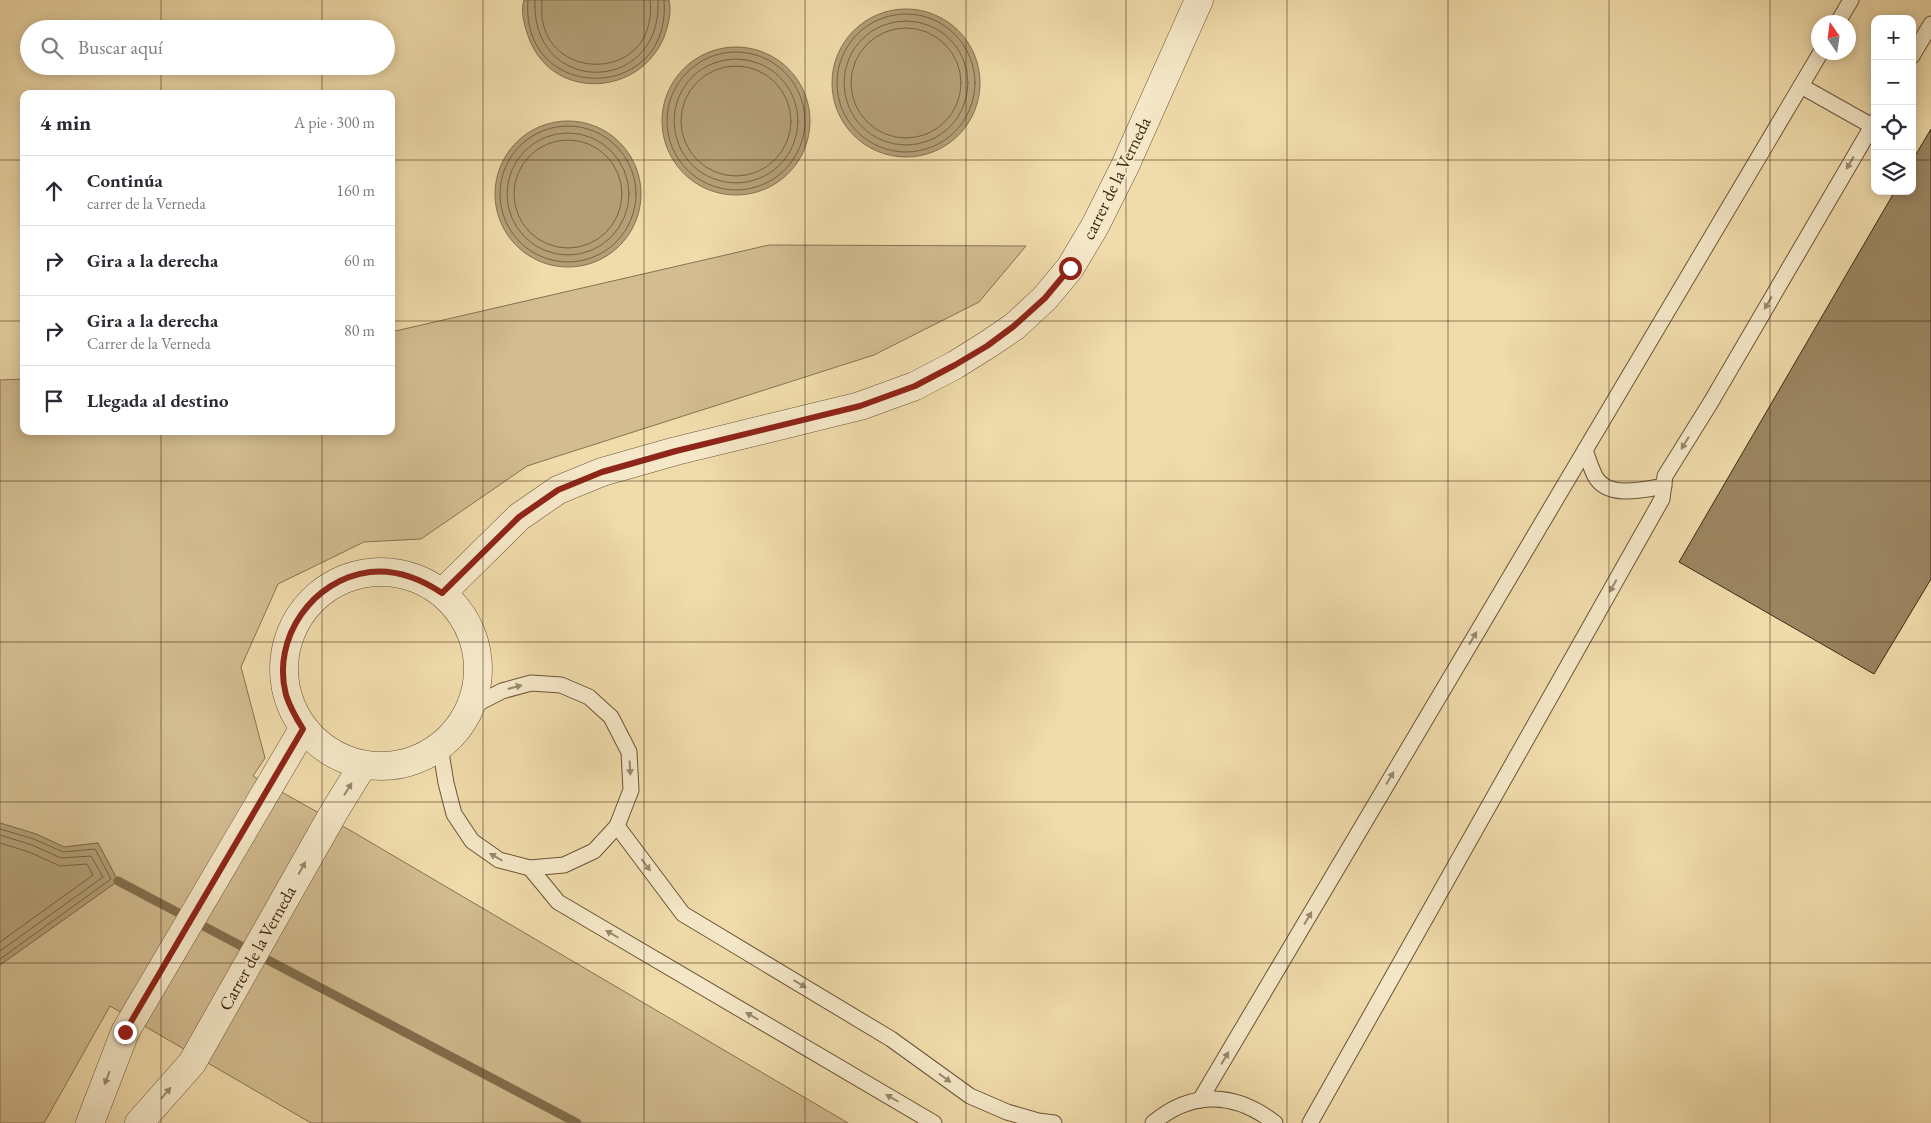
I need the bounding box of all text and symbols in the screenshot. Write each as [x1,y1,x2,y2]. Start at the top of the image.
north arrow [1811,15,1856,60]
map controls [1871,15,1916,195]
button: + [1871,15,1916,60]
search box [20,20,395,75]
icon: search [38,34,66,62]
text: Buscar aquí [78,35,163,60]
button: − [1871,60,1916,105]
button: locate [1871,105,1916,150]
text: 4 min [40,109,91,136]
text: A pie · 300 m [294,112,375,133]
street label: carrer de la Verneda [1076,112,1156,243]
button: layers [1871,150,1916,195]
one-way arrow [1846,156,1855,169]
text: Continúa [87,168,163,193]
icon: ahead [40,177,68,205]
text: 160 m [336,180,375,201]
text: carrer de la Verneda [87,193,206,214]
icon: right [40,247,68,275]
text: Gira a la derecha [87,248,218,273]
text: 60 m [344,250,375,271]
route start [1059,257,1082,280]
one-way arrow [1764,297,1773,310]
text: Gira a la derecha [87,308,218,333]
icon: right [40,317,68,345]
text: 80 m [344,320,375,341]
text: Carrer de la Verneda [87,333,211,354]
icon: arrive [40,387,68,415]
text: Llegada al destino [87,388,229,413]
one-way arrow [1681,436,1690,449]
one-way arrow [1608,580,1617,593]
one-way arrow [1469,632,1478,645]
one-way arrow [507,683,522,691]
one-way arrow [626,761,634,777]
one-way arrow [1386,770,1394,785]
one-way arrow [344,782,353,795]
one-way arrow [489,852,502,861]
one-way arrow [641,858,651,872]
one-way arrow [298,861,306,876]
street label: Carrer de la Verneda [213,881,301,1015]
one-way arrow [1303,911,1312,924]
one-way arrow [606,929,619,938]
one-way arrow [793,980,806,989]
one-way arrow [745,1012,760,1020]
route end [114,1021,137,1044]
one-way arrow [1221,1050,1229,1065]
one-way arrow [103,1071,111,1086]
one-way arrow [938,1073,952,1083]
one-way arrow [160,1087,171,1100]
one-way arrow [886,1094,899,1103]

